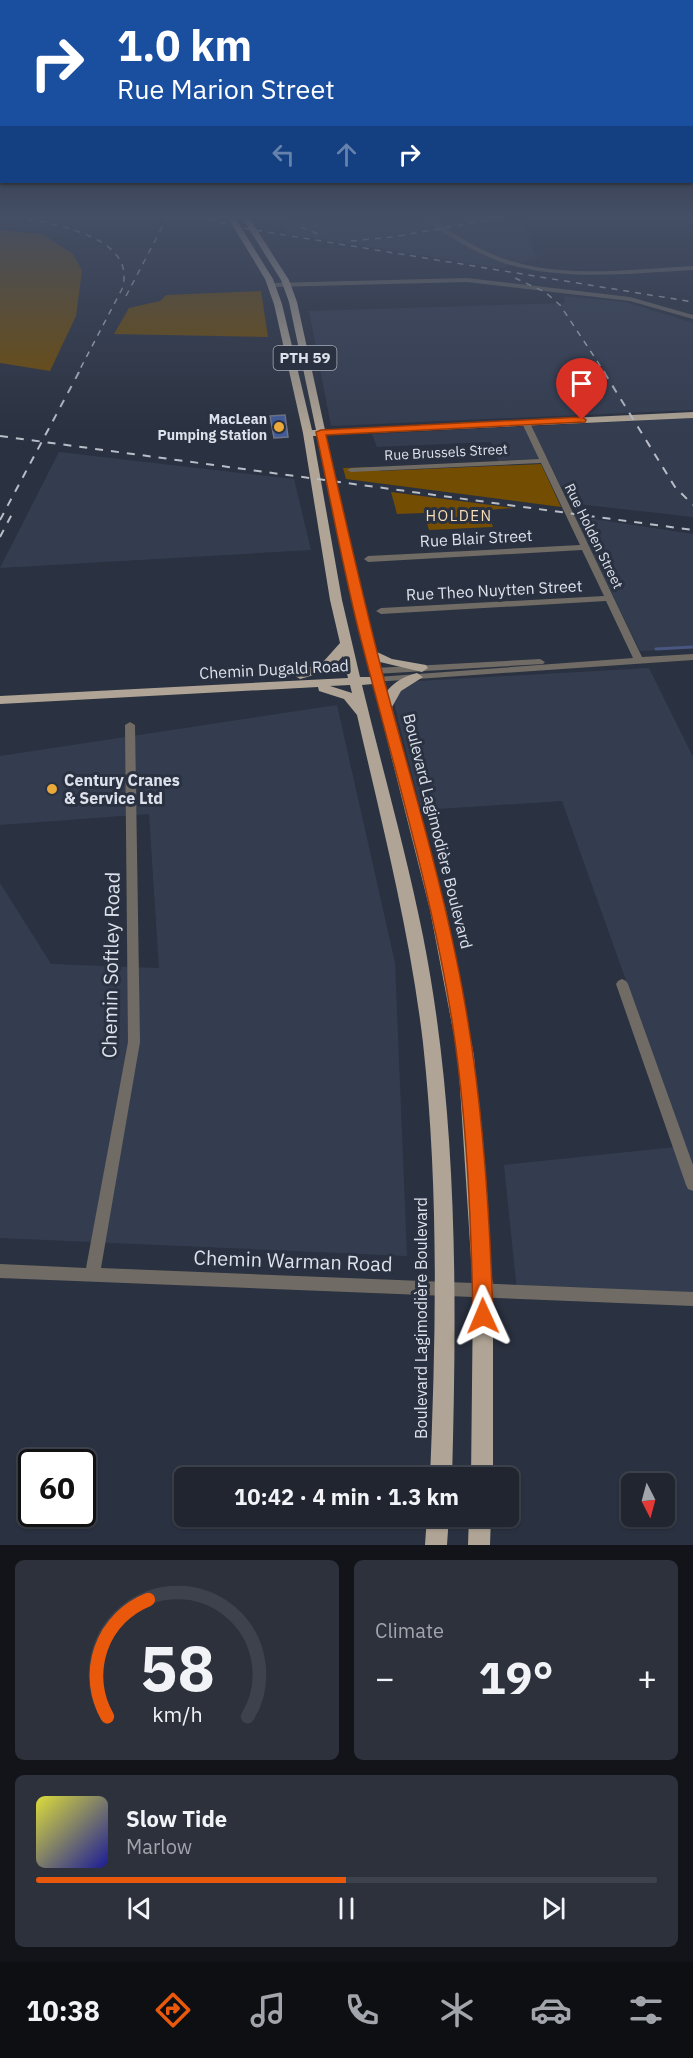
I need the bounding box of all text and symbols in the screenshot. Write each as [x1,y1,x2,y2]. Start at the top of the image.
text: 1.0 km [117,18,252,73]
icon: right [18,24,96,102]
text: Rue Marion Street [117,71,335,106]
icon: left [267,138,300,171]
icon: ahead [330,138,363,171]
icon: right [393,138,426,171]
road number: PTH 59 [274,346,336,370]
pin [556,358,607,420]
icon: arrive [565,367,598,400]
place label: MacLean Pumping Station [158,410,267,444]
marker: MacLean Pumping Station [272,420,286,434]
street label: Rue Brussels Street [384,440,508,464]
street label: Rue Holden Street [561,480,627,592]
district label: HOLDEN [425,506,493,525]
street label: Rue Blair Street [419,525,533,551]
street label: Rue Theo Nuytten Street [405,575,583,605]
street label: Chemin Dugald Road [199,655,349,683]
street label: Boulevard Lagimodière Boulevard [399,711,477,951]
place label: Century Cranes & Service Ltd [64,770,180,808]
marker: Century Cranes & Service Ltd [45,782,59,796]
street label: Chemin Softley Road [95,872,126,1058]
street label: Boulevard Lagimodière Boulevard [411,1197,431,1439]
street label: Chemin Warman Road [193,1244,393,1277]
position arrow [451,1284,515,1348]
speed limit sign: 60 [18,1449,96,1527]
north arrow [621,1473,675,1527]
map controls [621,1473,675,1527]
text: 10:42 · 4 min · 1.3 km [234,1482,459,1511]
text: Climate [375,1617,444,1644]
text: 58 [140,1627,214,1708]
text: 19° [478,1648,554,1706]
text: − [375,1656,395,1699]
text: + [637,1656,657,1699]
text: km/h [152,1700,202,1728]
text: Slow Tide [126,1804,227,1833]
text: Marlow [126,1833,192,1860]
icon: previous [123,1892,156,1925]
icon: pause [330,1892,363,1925]
icon: next [537,1892,570,1925]
icon: directions [152,1989,194,2031]
icon: music [247,1989,289,2031]
icon: phone [341,1989,383,2031]
icon: climate [436,1989,478,2031]
icon: car [530,1989,572,2031]
icon: filters [625,1989,667,2031]
text: 10:38 [26,1993,100,2028]

